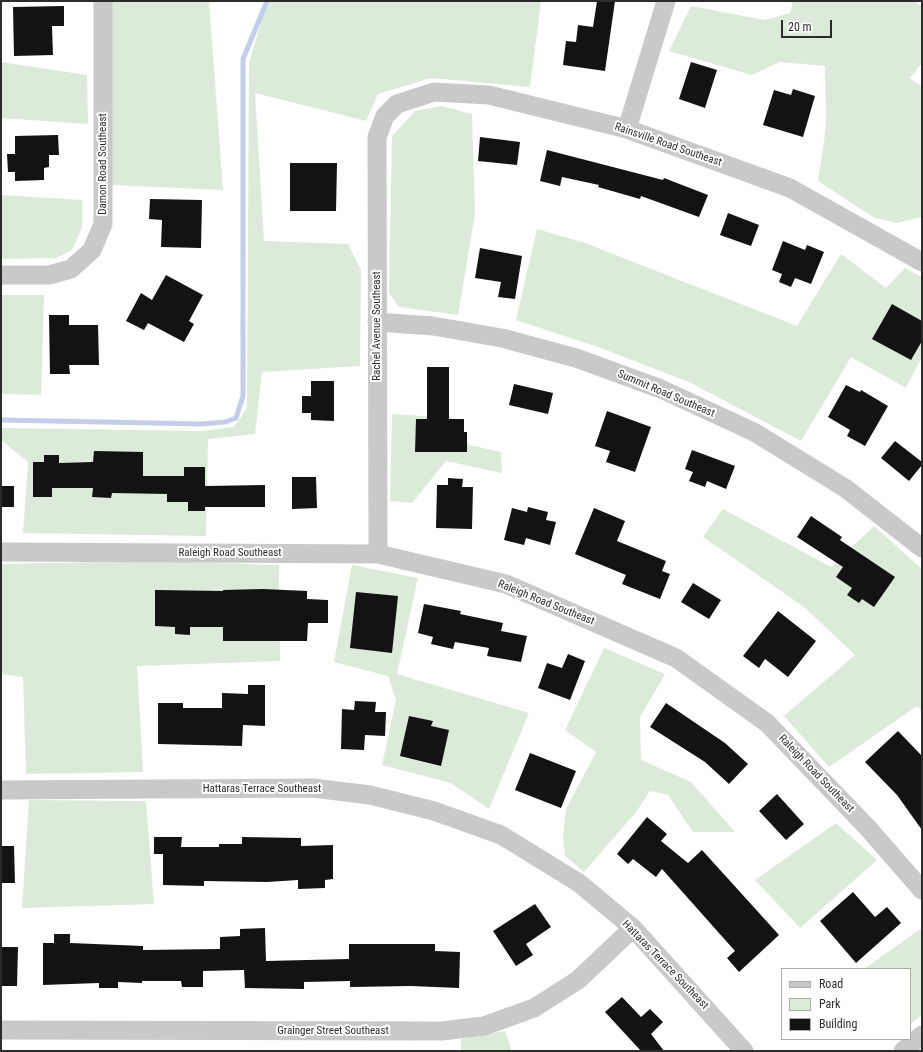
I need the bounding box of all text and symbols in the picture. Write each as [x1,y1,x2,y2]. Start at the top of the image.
scale bar [783,12,834,38]
text: 20 m [788,20,812,34]
street label: Damon Road Southeast [96,113,110,215]
street label: Rainsville Road Southeast [613,120,723,170]
street label: Rachel Avenue Southeast [370,271,384,381]
street label: Summit Road Southeast [615,368,717,420]
street label: Raleigh Road Southeast [179,546,281,560]
street label: Raleigh Road Southeast [496,578,596,628]
street label: Raleigh Road Southeast [775,732,857,816]
street label: Hattaras Terrace Southeast [203,782,321,796]
street label: Hattaras Terrace Southeast [619,918,711,1012]
legend [781,968,911,1040]
text: Road [819,977,843,991]
text: Park [819,997,840,1011]
text: Building [819,1017,857,1031]
street label: Grainger Street Southeast [277,1024,389,1038]

